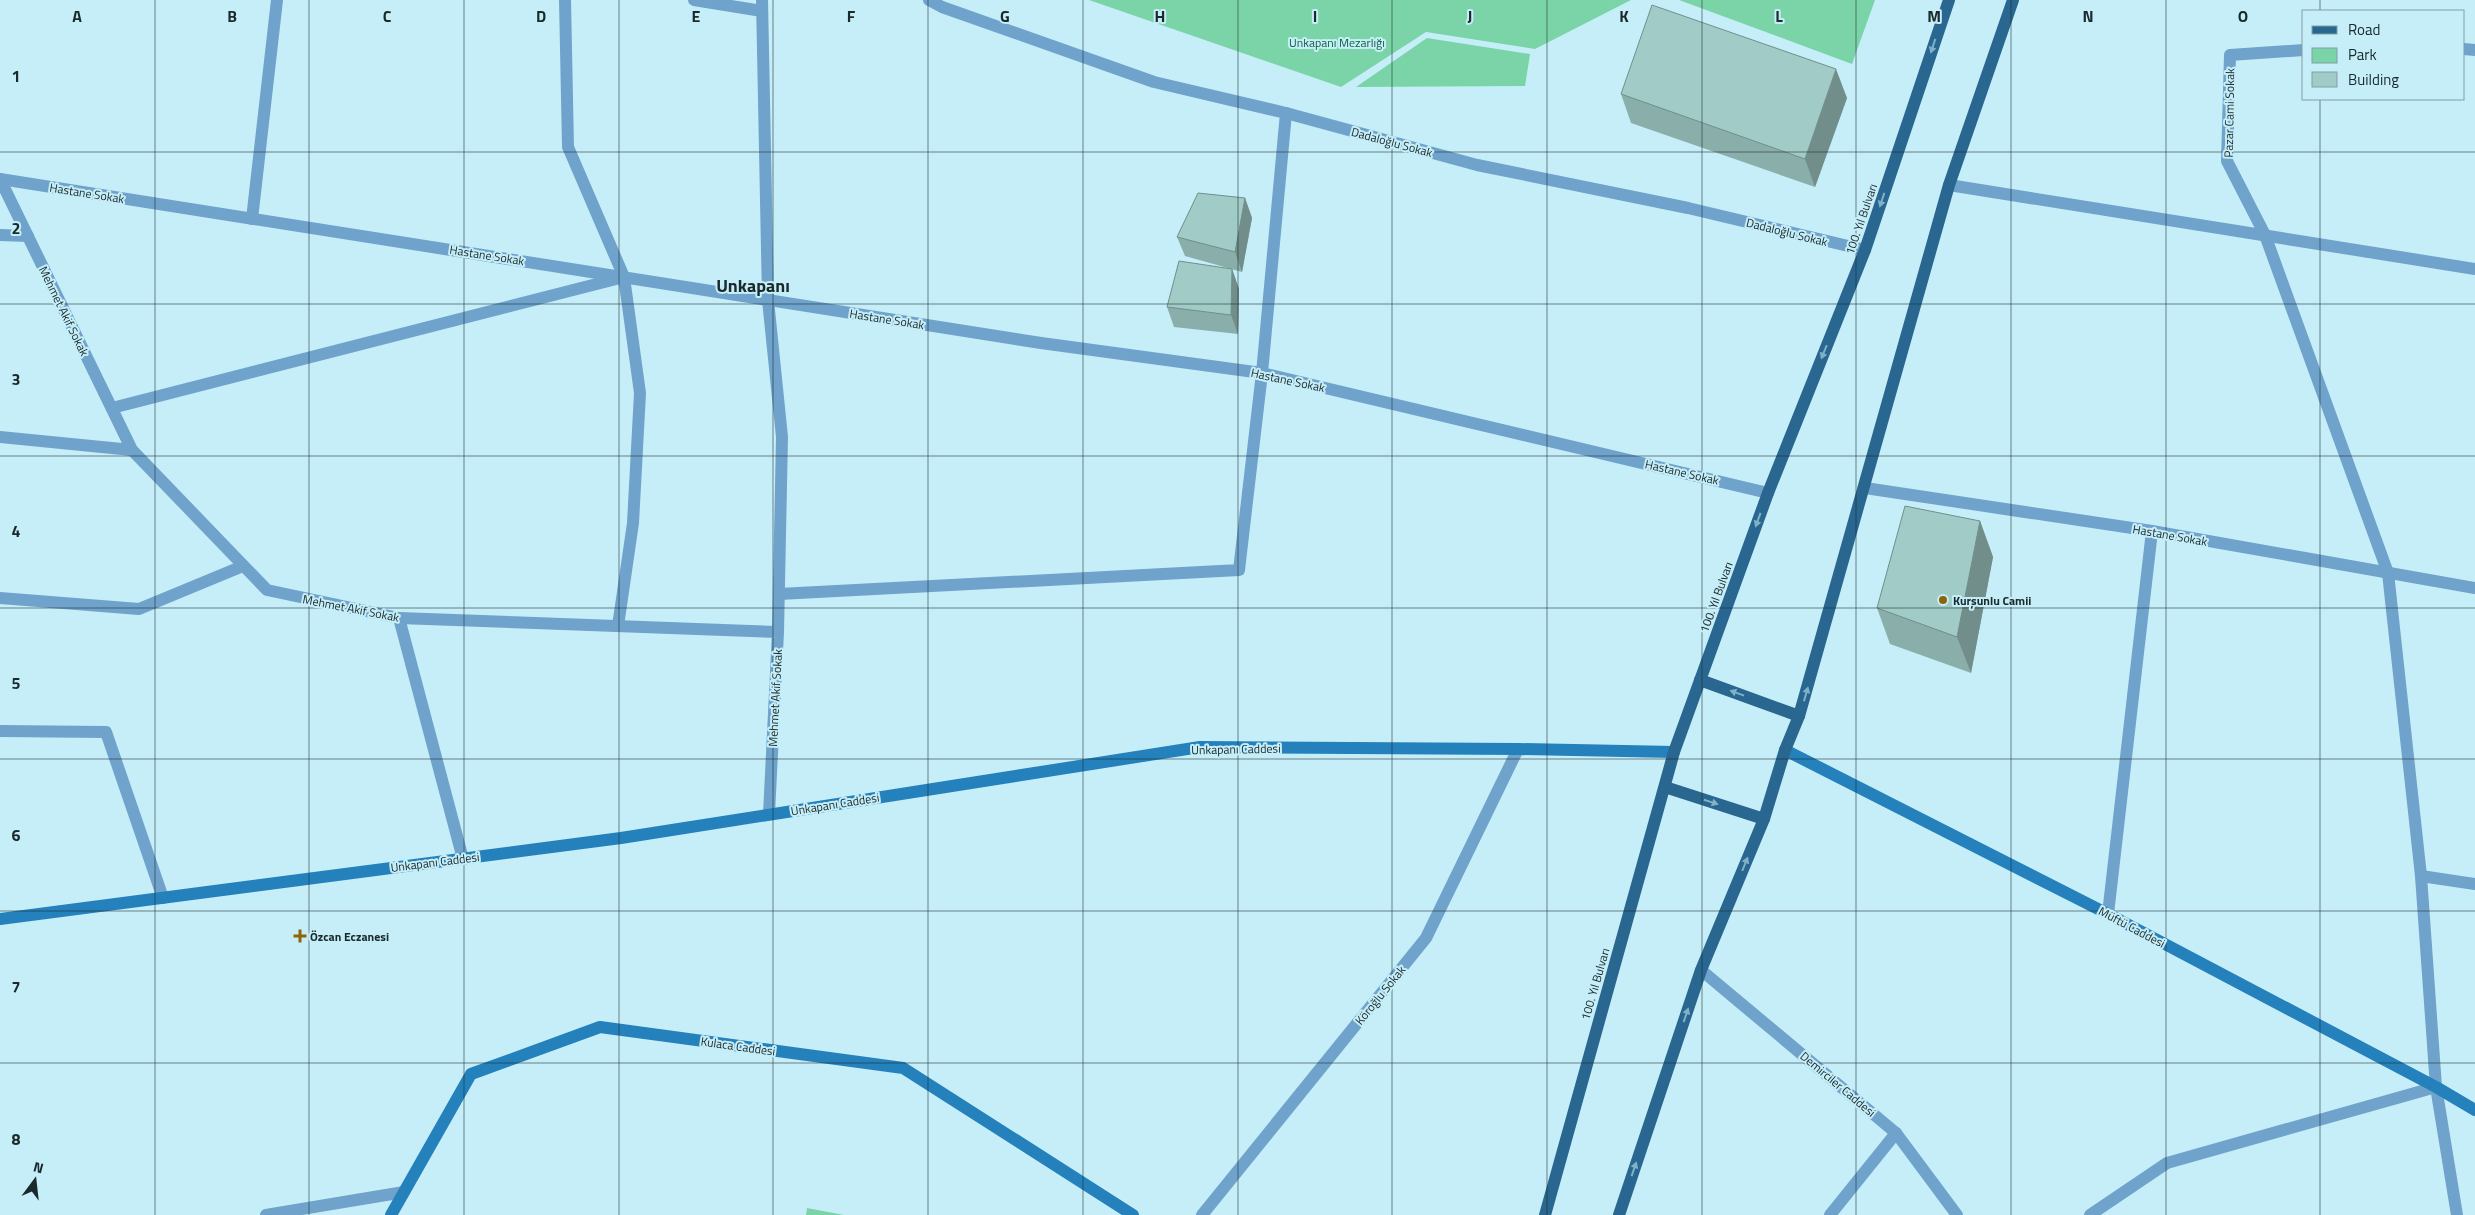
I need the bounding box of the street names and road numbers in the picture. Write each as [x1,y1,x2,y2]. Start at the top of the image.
street label: Pazar Cami Sokak [2219,68,2239,158]
street label: Dadaloğlu Sokak [1349,122,1435,162]
street label: Hastane Sokak [48,178,126,208]
street label: 100. Yıl Bulvarı [1840,181,1882,257]
street label: Dadaloğlu Sokak [1744,213,1830,251]
street label: Hastane Sokak [448,240,526,270]
street label: Mehmet Akif Sokak [34,263,94,359]
street label: Hastane Sokak [848,304,926,334]
street label: Hastane Sokak [1249,363,1327,397]
street label: Hastane Sokak [1643,454,1721,490]
street label: Hastane Sokak [2131,519,2209,551]
street label: 100. Yıl Bulvarı [1694,559,1738,635]
street label: Mehmet Akif Sokak [301,589,401,627]
street label: Mehmet Akif Sokak [763,648,787,747]
street label: Unkapanı Caddesi [1191,739,1281,759]
street label: Unkapanı Caddesi [789,788,881,820]
street label: Unkapanı Caddesi [389,847,481,877]
street label: Müftü Caddesi [2095,901,2169,953]
street label: 100. Yıl Bulvarı [1576,946,1614,1022]
street label: Köroğlu Sokak [1350,961,1410,1029]
street label: Kulaca Caddesi [699,1031,777,1061]
street label: Demirciler Caddesi [1796,1047,1880,1121]

